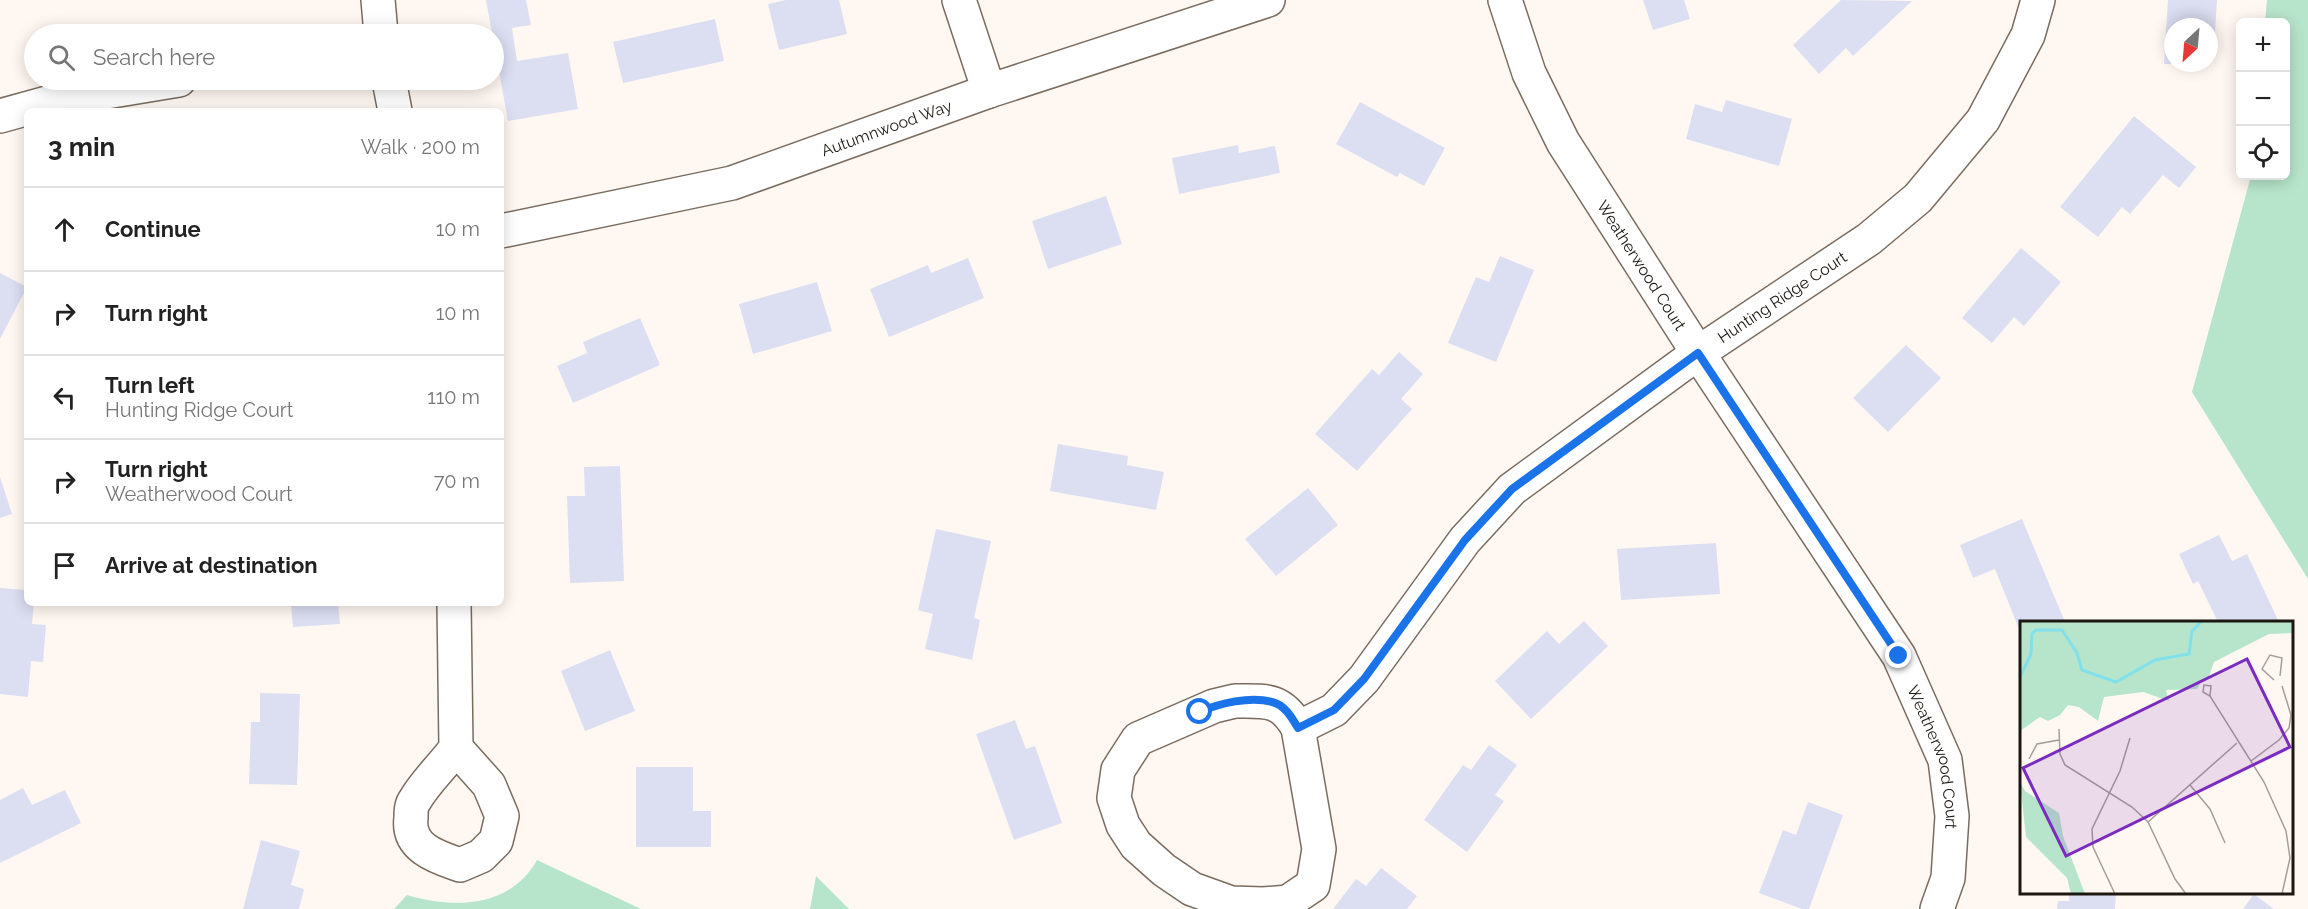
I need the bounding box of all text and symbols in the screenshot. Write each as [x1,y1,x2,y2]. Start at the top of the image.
north arrow [2164,18,2218,72]
map controls [2236,18,2290,180]
button: + [2236,18,2290,72]
search box [24,24,504,90]
icon: search [45,41,78,74]
text: Search here [93,44,215,70]
button: − [2236,72,2290,126]
street label: Autumnwood Way [819,96,955,160]
button: locate [2236,126,2290,180]
text: 3 min [48,132,115,162]
text: Walk · 200 m [361,135,480,159]
street label: Weatherwood Court [1593,197,1691,334]
icon: ahead [48,213,81,246]
text: Continue [105,216,201,242]
text: 10 m [436,217,480,241]
street label: Hunting Ridge Court [1714,247,1851,347]
icon: right [48,297,81,330]
text: Turn right [105,300,208,326]
text: 10 m [436,301,480,325]
text: Turn left [105,372,195,398]
icon: left [48,381,81,414]
text: 110 m [427,385,480,409]
text: Hunting Ridge Court [105,398,294,422]
text: Turn right [105,456,208,482]
icon: right [48,465,81,498]
text: 70 m [434,469,480,493]
text: Weatherwood Court [105,482,293,506]
icon: arrive [48,549,81,582]
text: Arrive at destination [105,552,318,578]
inset map [2020,621,2293,894]
route end [1885,642,1911,668]
street label: Weatherwood Court [1904,682,1962,830]
route start [1186,698,1212,724]

